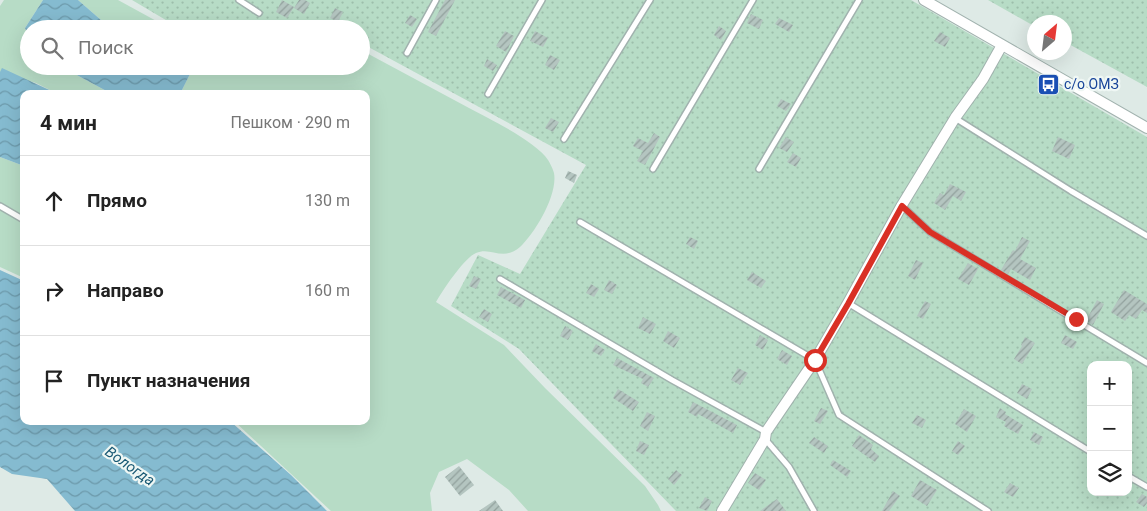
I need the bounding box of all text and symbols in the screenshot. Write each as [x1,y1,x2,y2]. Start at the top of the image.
north arrow [1027,15,1072,60]
search box [20,20,370,75]
icon: search [38,34,66,62]
text: Поиск [78,36,134,59]
bus stop icon: с/о ОМЗ [1036,72,1060,96]
place label: с/о ОМЗ [1064,76,1119,92]
text: 4 мин [40,111,97,135]
text: Пешком · 290 m [231,113,350,132]
icon: ahead [40,187,68,215]
text: Прямо [87,189,147,212]
text: 130 m [305,191,350,210]
icon: right [40,277,68,305]
text: Направо [87,279,164,302]
text: 160 m [305,281,350,300]
route end [1065,308,1088,331]
route start [804,349,827,372]
map controls [1087,361,1132,496]
button: + [1087,361,1132,406]
icon: arrive [40,367,68,395]
text: Пункт назначения [87,369,250,392]
button: − [1087,406,1132,451]
water label: Вологда [102,442,158,490]
button: layers [1087,451,1132,496]

